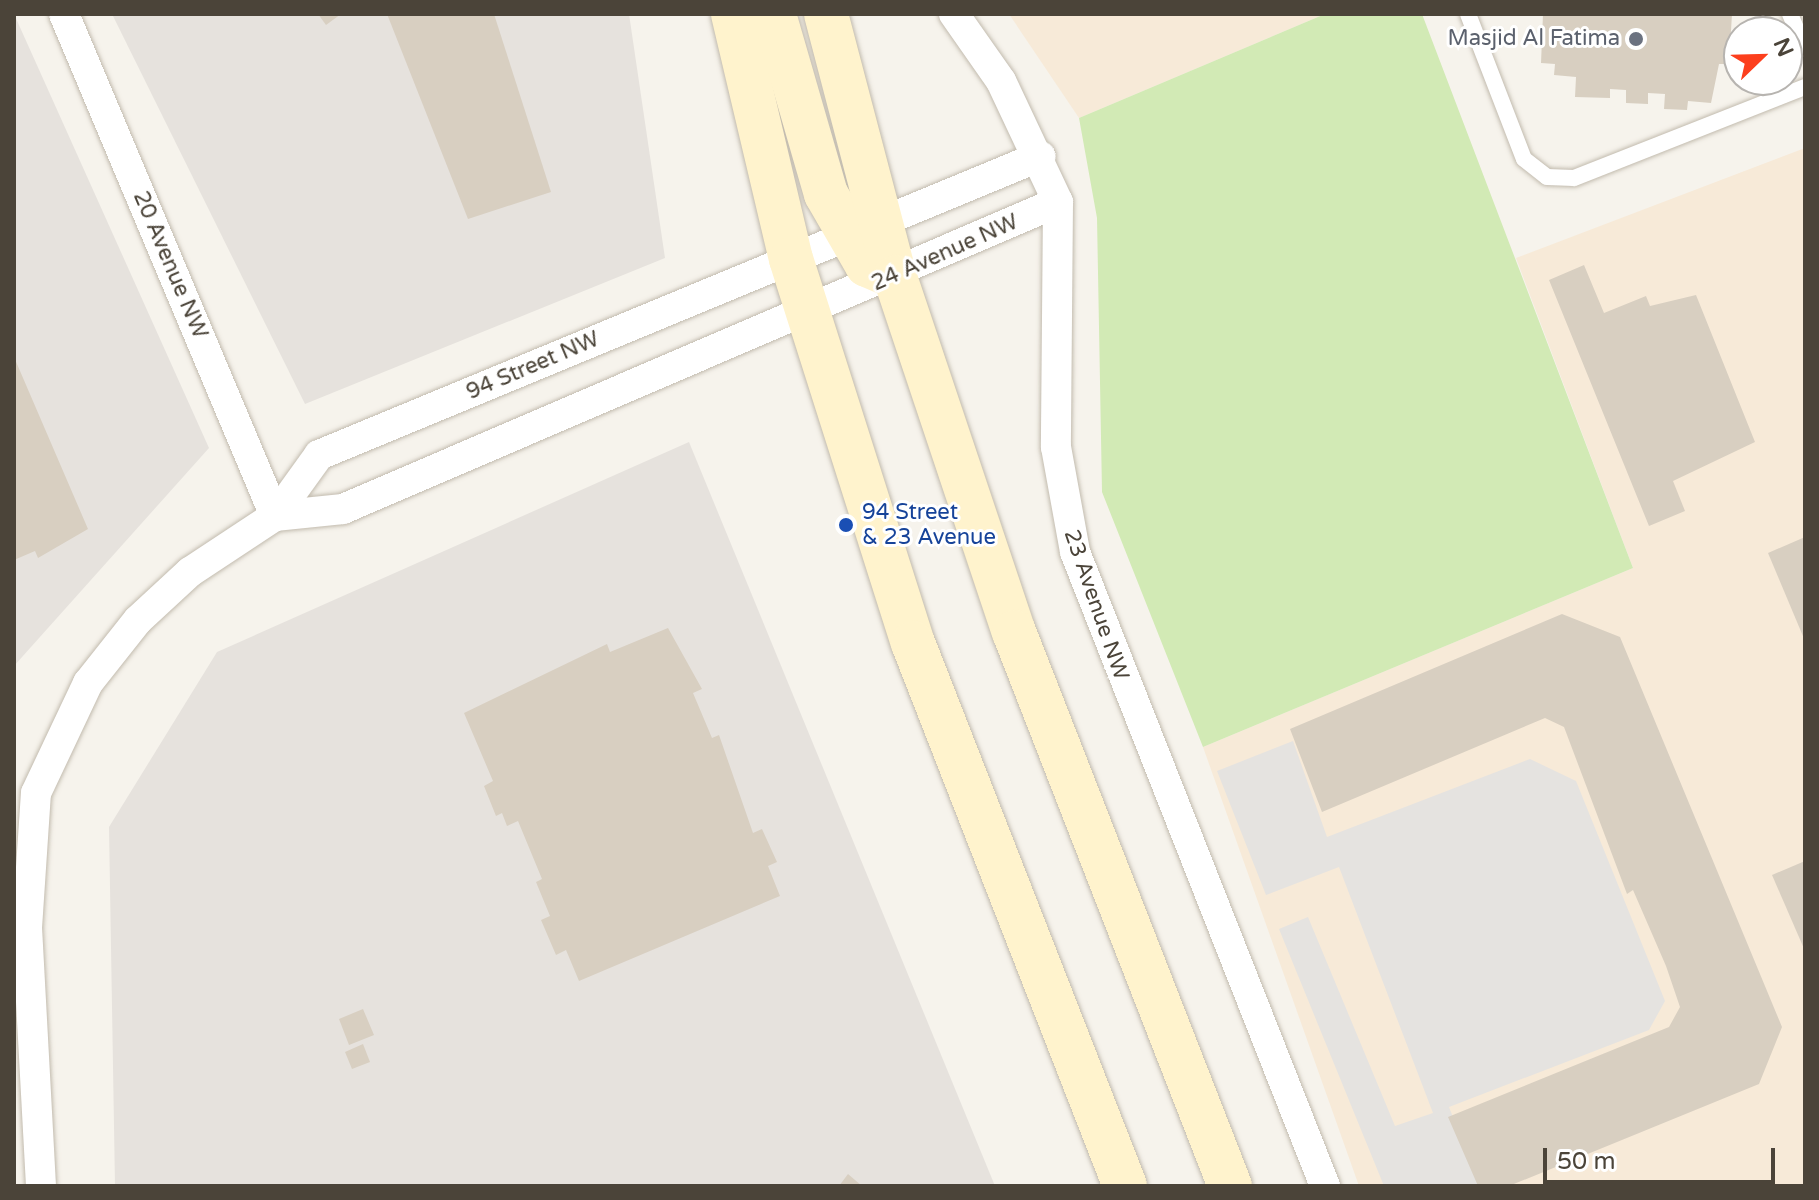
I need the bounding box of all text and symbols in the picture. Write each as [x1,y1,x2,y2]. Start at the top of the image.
north arrow [1723,16,1803,96]
place label: Masjid Al Fatima [1447,26,1620,52]
marker: Masjid Al Fatima [1627,30,1645,48]
text: N [1768,34,1799,61]
street label: 20 Avenue NW [127,187,213,343]
street label: 24 Avenue NW [868,209,1022,297]
street label: 94 Street NW [463,326,603,406]
place label: 94 Street & 23 Avenue [862,499,996,550]
marker: 94 Street & 23 Avenue [837,516,855,534]
street label: 23 Avenue NW [1058,526,1134,684]
scale bar [1547,1132,1779,1182]
text: 50 m [1557,1147,1615,1176]

